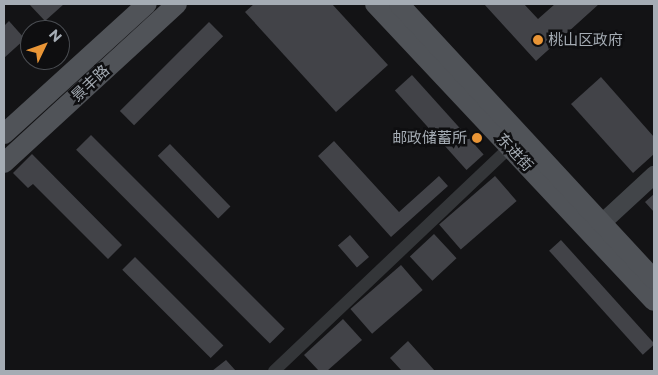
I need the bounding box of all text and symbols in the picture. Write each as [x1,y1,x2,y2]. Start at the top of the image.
north arrow [20,20,70,70]
text: N [45,25,66,46]
place label: 桃山区政府 [548,31,623,49]
marker: 桃山区政府 [532,34,544,46]
street label: 景丰路 [67,61,113,105]
place label: 邮政储蓄所 [392,129,467,147]
street label: 东进街 [493,129,537,175]
marker: 邮政储蓄所 [471,132,483,144]

